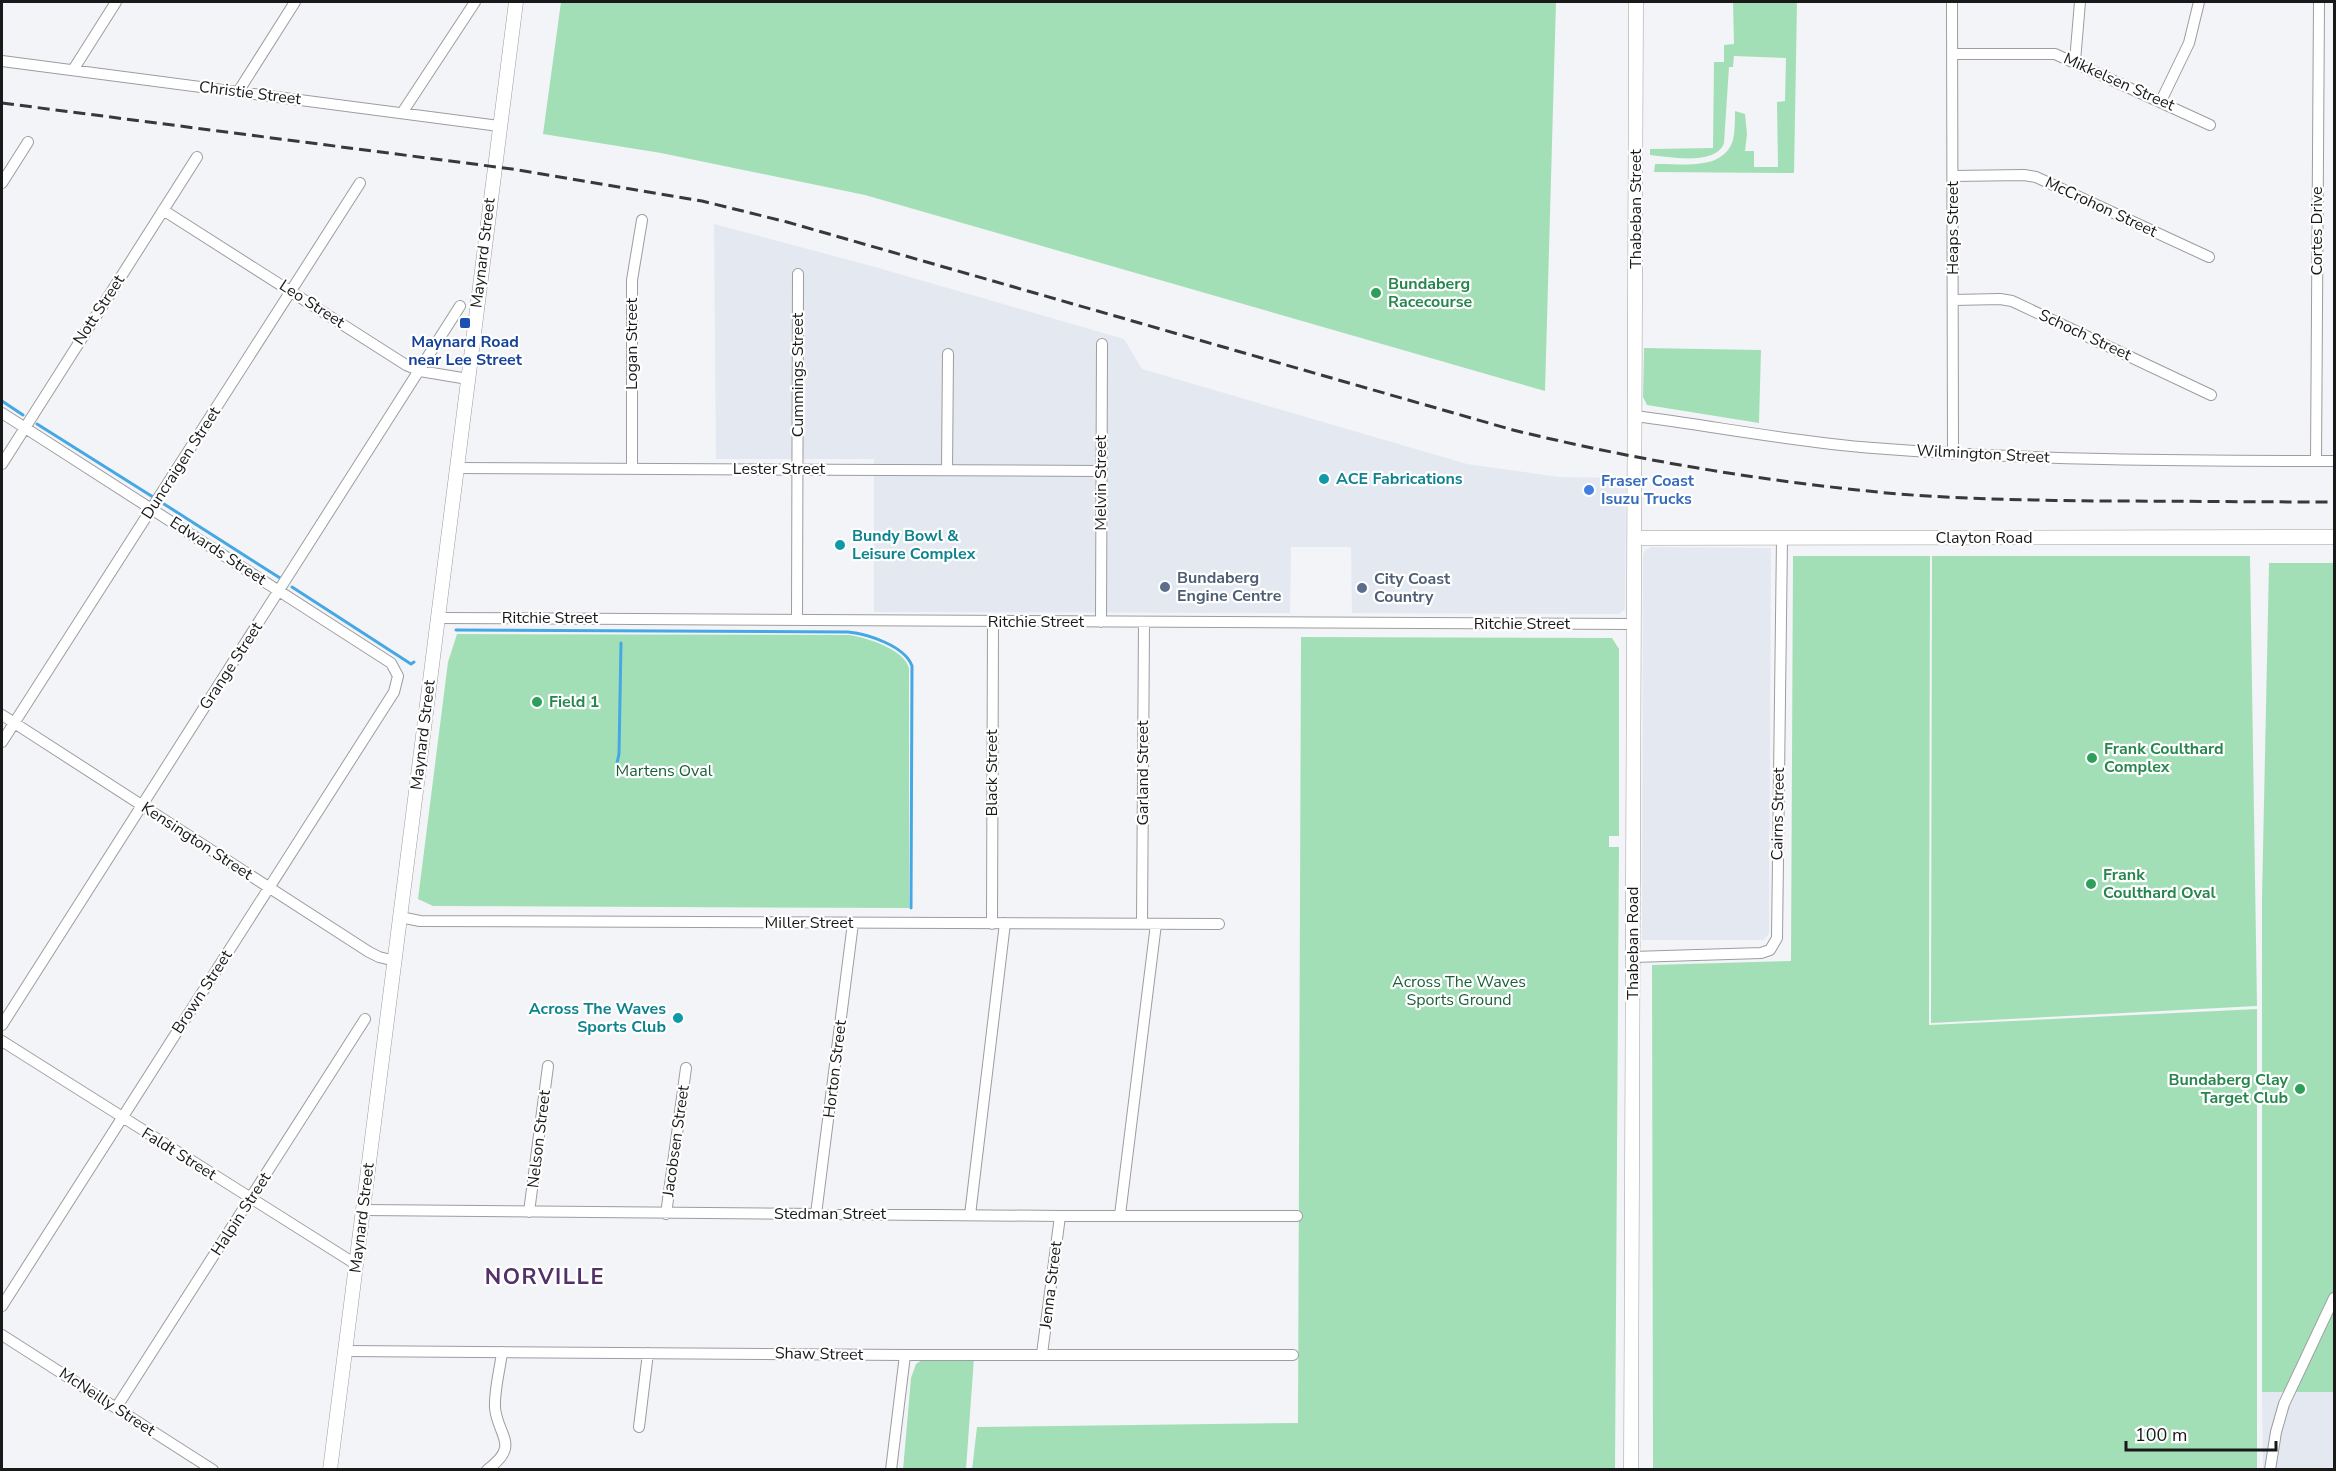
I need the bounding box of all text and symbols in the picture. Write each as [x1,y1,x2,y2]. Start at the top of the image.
street label: Mikkelsen Street [2060,48,2178,116]
street label: Christie Street [198,76,303,110]
street label: Thabeban Street [1625,149,1647,269]
street label: McCrohon Street [2041,171,2161,243]
street label: Heaps Street [1942,181,1964,275]
street label: Cortes Drive [2306,186,2328,276]
street label: Maynard Street [465,196,501,309]
street label: Nott Street [68,270,130,349]
place label: Bundaberg Racecourse [1388,273,1473,313]
street label: Leo Street [275,275,349,334]
marker: Bundaberg Racecourse [1369,286,1383,300]
street label: Logan Street [621,297,643,390]
street label: Schoch Street [2035,304,2135,366]
street label: Cummings Street [787,312,809,437]
marker: Maynard Road near Lee Street [458,316,472,330]
place label: Maynard Road near Lee Street [408,331,523,371]
street label: Duncraigen Street [136,402,226,523]
street label: Melvin Street [1090,435,1112,531]
street label: Wilmington Street [1916,440,2050,468]
street label: Lester Street [733,458,826,480]
place label: ACE Fabrications [1336,468,1463,490]
place label: Fraser Coast Isuzu Trucks [1601,470,1695,510]
marker: ACE Fabrications [1317,472,1331,486]
marker: Fraser Coast Isuzu Trucks [1582,483,1596,497]
street label: Edwards Street [166,512,271,591]
place label: Bundy Bowl & Leisure Complex [852,525,976,565]
street label: Clayton Road [1935,527,2033,549]
marker: Bundy Bowl & Leisure Complex [833,538,847,552]
place label: Bundaberg Engine Centre [1177,567,1282,607]
place label: City Coast Country [1374,568,1451,608]
marker: Bundaberg Engine Centre [1158,580,1172,594]
marker: City Coast Country [1355,581,1369,595]
street label: Ritchie Street [502,607,599,629]
street label: Ritchie Street [988,611,1085,633]
street label: Ritchie Street [1474,613,1571,635]
street label: Grange Street [194,618,268,714]
street label: Maynard Street [405,678,441,791]
place label: Field 1 [549,691,599,713]
marker: Field 1 [530,695,544,709]
street label: Garland Street [1132,720,1154,826]
street label: Black Street [981,729,1003,817]
place label: Frank Coulthard Complex [2104,738,2224,778]
marker: Frank Coulthard Complex [2085,751,2099,765]
park label: Martens Oval [616,760,713,782]
street label: Cairns Street [1766,767,1790,861]
street label: Kensington Street [137,797,257,885]
place label: Frank Coulthard Oval [2103,864,2216,904]
marker: Frank Coulthard Oval [2084,877,2098,891]
street label: Thabeban Road [1622,886,1644,1000]
street label: Miller Street [765,912,854,934]
street label: Brown Street [167,946,237,1038]
park label: Across The Waves Sports Ground [1392,971,1526,1011]
place label: Across The Waves Sports Club [529,998,666,1038]
marker: Across The Waves Sports Club [671,1011,685,1025]
street label: Horton Street [818,1018,852,1119]
place label: Bundaberg Clay Target Club [2169,1069,2289,1109]
marker: Bundaberg Clay Target Club [2293,1082,2307,1096]
street label: Jacobsen Street [657,1084,695,1199]
street label: Nelson Street [522,1088,556,1189]
street label: Faldt Street [137,1122,221,1186]
street label: Maynard Street [344,1161,380,1274]
street label: Halpin Street [206,1168,276,1260]
street label: Stedman Street [774,1203,886,1225]
street label: Jenna Street [1035,1240,1067,1331]
district label: NORVILLE [485,1262,605,1292]
street label: Shaw Street [775,1342,864,1366]
street label: McNeilly Street [55,1363,160,1442]
scale bar [2126,1414,2276,1452]
text: 100 m [2135,1423,2187,1447]

